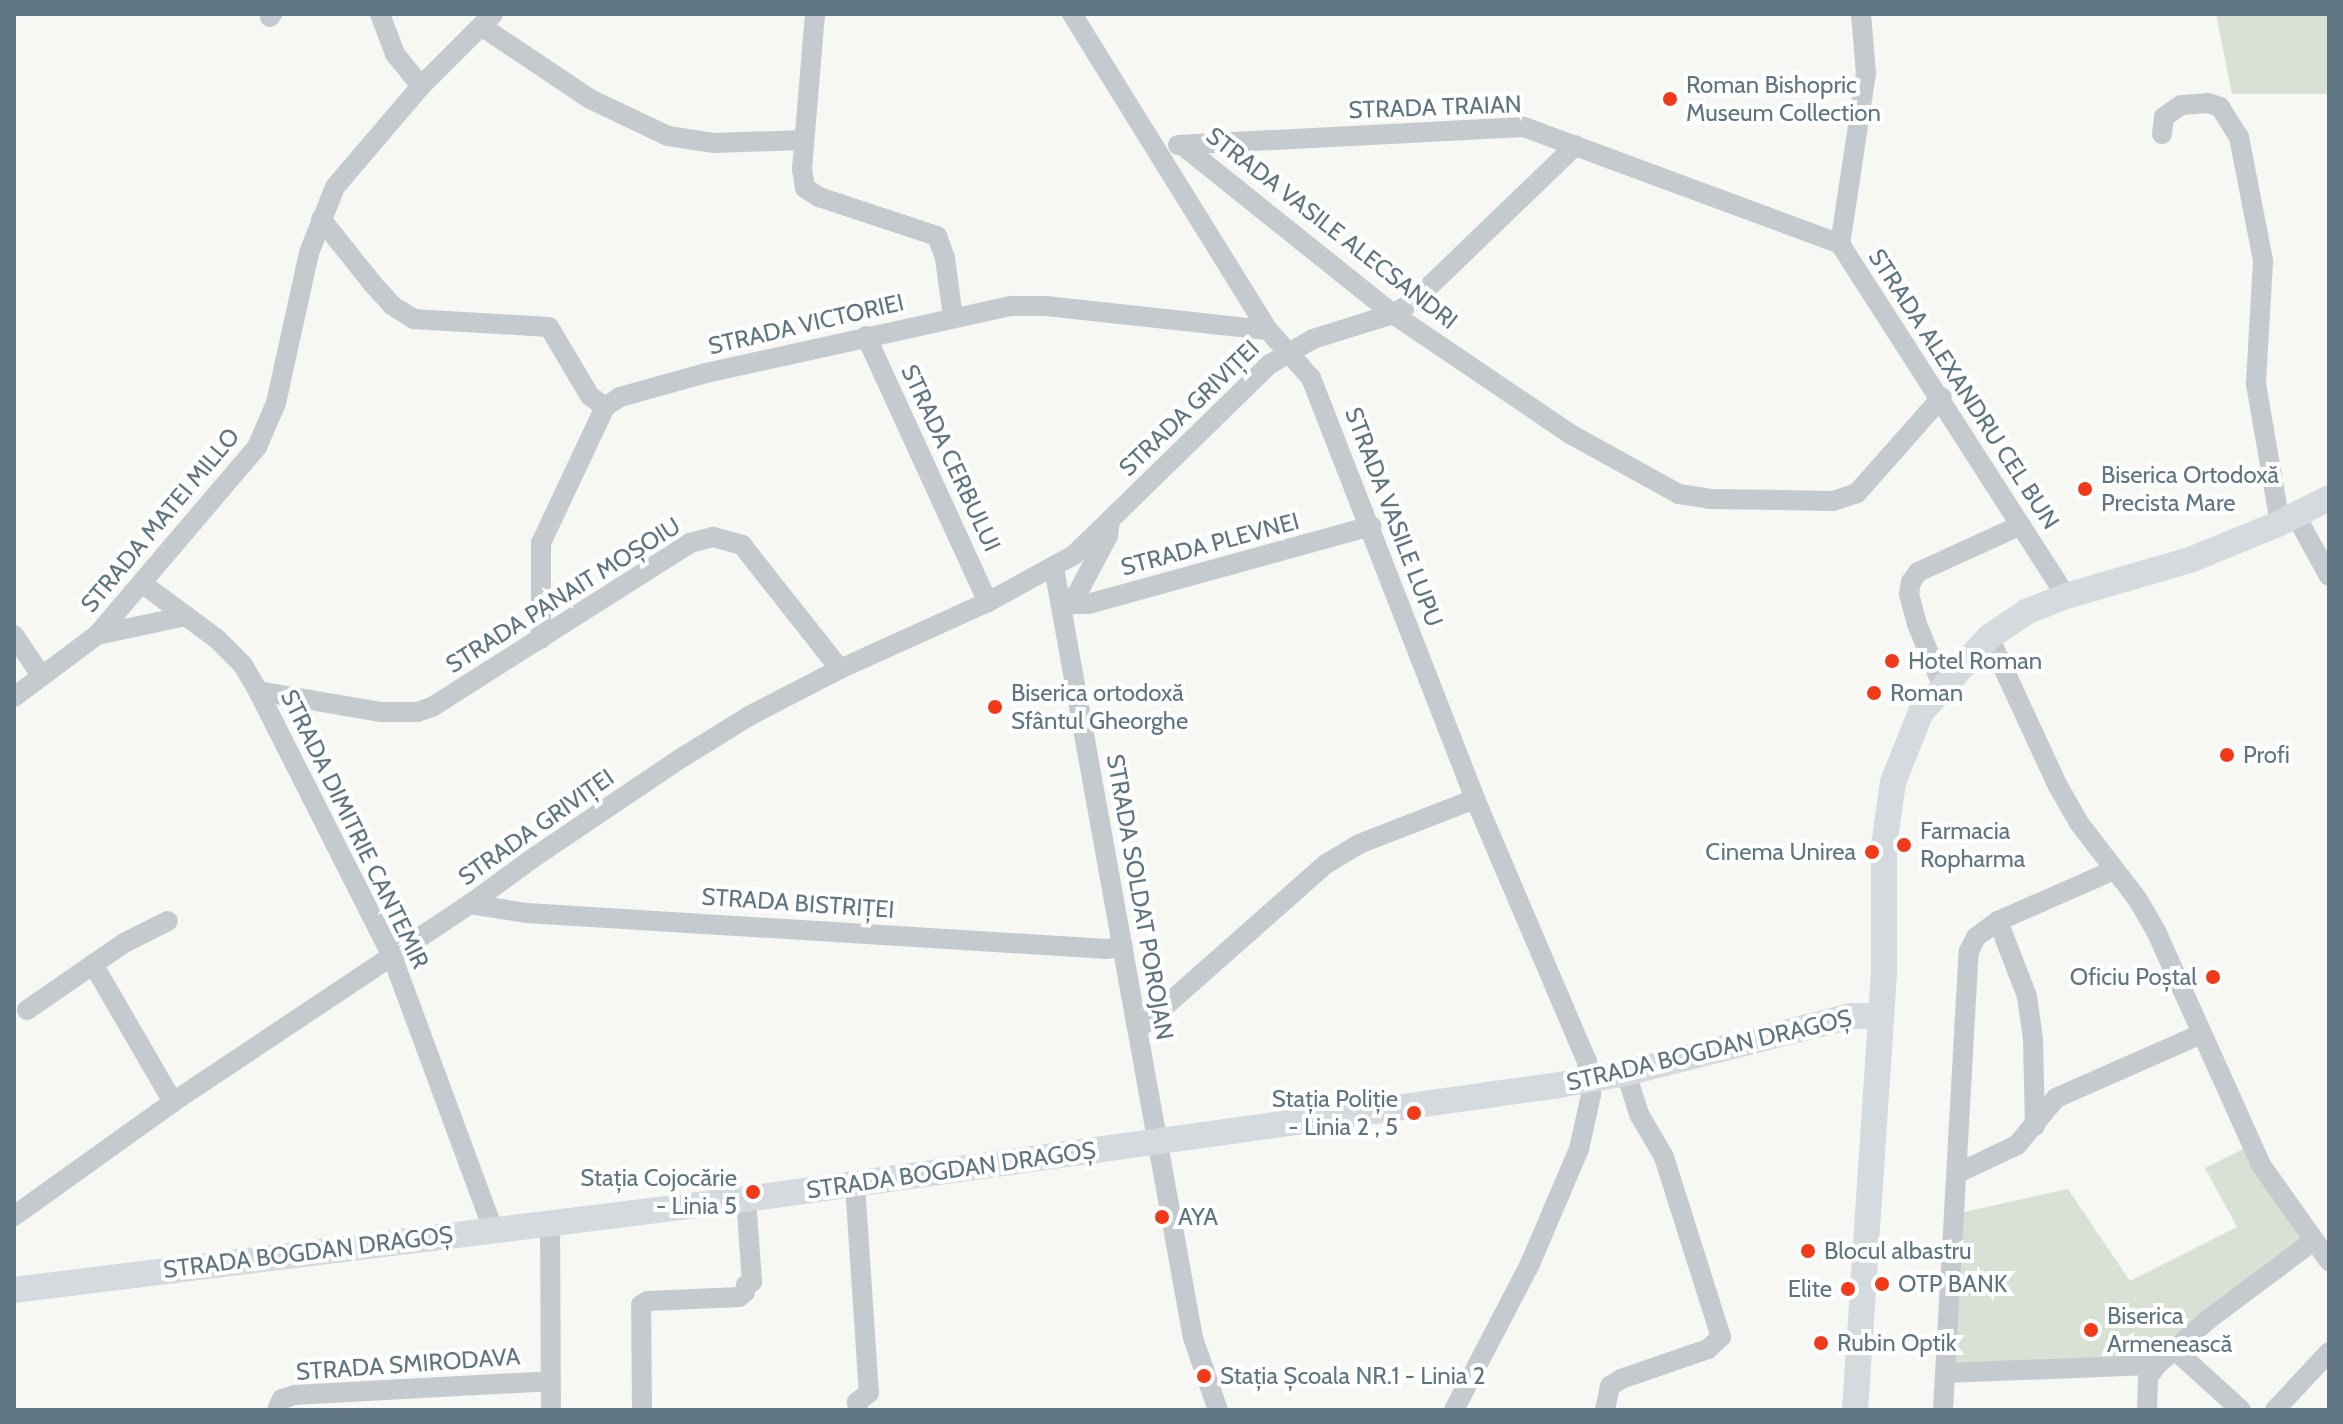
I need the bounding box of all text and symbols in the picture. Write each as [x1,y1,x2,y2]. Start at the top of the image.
place label: Roman Bishopric Museum Collection [1686,71,1881,127]
street label: STRADA TRAIAN [1348,90,1522,124]
marker: Roman Bishopric Museum Collection [1661,90,1679,108]
street label: STRADA VASILE ALECSANDRI [1201,121,1463,335]
street label: STRADA ALEXANDRU CEL BUN [1863,244,2065,534]
street label: STRADA VICTORIEI [705,288,907,360]
street label: STRADA GRIVIȚEI [1113,334,1265,482]
street label: STRADA CERBULUI [895,360,1007,556]
street label: STRADA VASILE LUPU [1339,403,1449,631]
street label: STRADA MATEI MILLO [75,422,245,618]
place label: Biserica Ortodoxă Precista Mare [2101,461,2279,517]
marker: Biserica Ortodoxă Precista Mare [2076,480,2094,498]
street label: STRADA PLEVNEI [1118,506,1302,582]
street label: STRADA PANAIT MOȘOIU [441,511,685,679]
place label: Hotel Roman [1908,647,2042,675]
marker: Hotel Roman [1883,652,1901,670]
place label: Biserica ortodoxă Sfântul Gheorghe [1011,679,1188,735]
place label: Roman [1890,679,1963,707]
marker: Roman [1865,684,1883,702]
street label: STRADA DIMITRIE CANTEMIR [275,685,435,973]
marker: Biserica ortodoxă Sfântul Gheorghe [986,698,1004,716]
place label: Profi [2243,741,2290,769]
marker: Profi [2218,746,2236,764]
street label: STRADA SOLDAT POROJAN [1101,752,1179,1042]
street label: STRADA GRIVIȚEI [453,763,619,891]
place label: Farmacia Ropharma [1920,817,2025,873]
marker: Farmacia Ropharma [1895,836,1913,854]
place label: Cinema Unirea [1705,838,1856,866]
marker: Cinema Unirea [1863,843,1881,861]
street label: STRADA BISTRIȚEI [700,882,896,924]
place label: Oficiu Poștal [2070,963,2197,991]
marker: Oficiu Poștal [2204,968,2222,986]
street label: STRADA BOGDAN DRAGOȘ [1564,1003,1854,1097]
place label: Stația Poliție - Linia 2 , 5 [1272,1085,1398,1141]
marker: Stația Poliție - Linia 2 , 5 [1405,1104,1423,1122]
street label: STRADA BOGDAN DRAGOȘ [805,1135,1097,1205]
place label: Stația Cojocărie - Linia 5 [580,1164,737,1220]
marker: Stația Cojocărie - Linia 5 [744,1183,762,1201]
place label: AYA [1178,1203,1218,1231]
marker: AYA [1153,1208,1171,1226]
street label: STRADA BOGDAN DRAGOȘ [162,1220,454,1284]
place label: Blocul albastru [1824,1237,1972,1265]
marker: Blocul albastru [1799,1242,1817,1260]
place label: OTP BANK [1898,1270,2007,1298]
place label: Elite [1788,1275,1832,1303]
marker: OTP BANK [1873,1275,1891,1293]
marker: Elite [1839,1280,1857,1298]
place label: Biserica Armenească [2107,1302,2232,1358]
marker: Biserica Armenească [2082,1321,2100,1339]
place label: Rubin Optik [1837,1329,1956,1357]
marker: Rubin Optik [1812,1334,1830,1352]
street label: STRADA SMIRODAVA [295,1342,521,1386]
place label: Stația Școala NR.1 - Linia 2 [1220,1362,1485,1390]
marker: Stația Școala NR.1 - Linia 2 [1195,1367,1213,1385]

